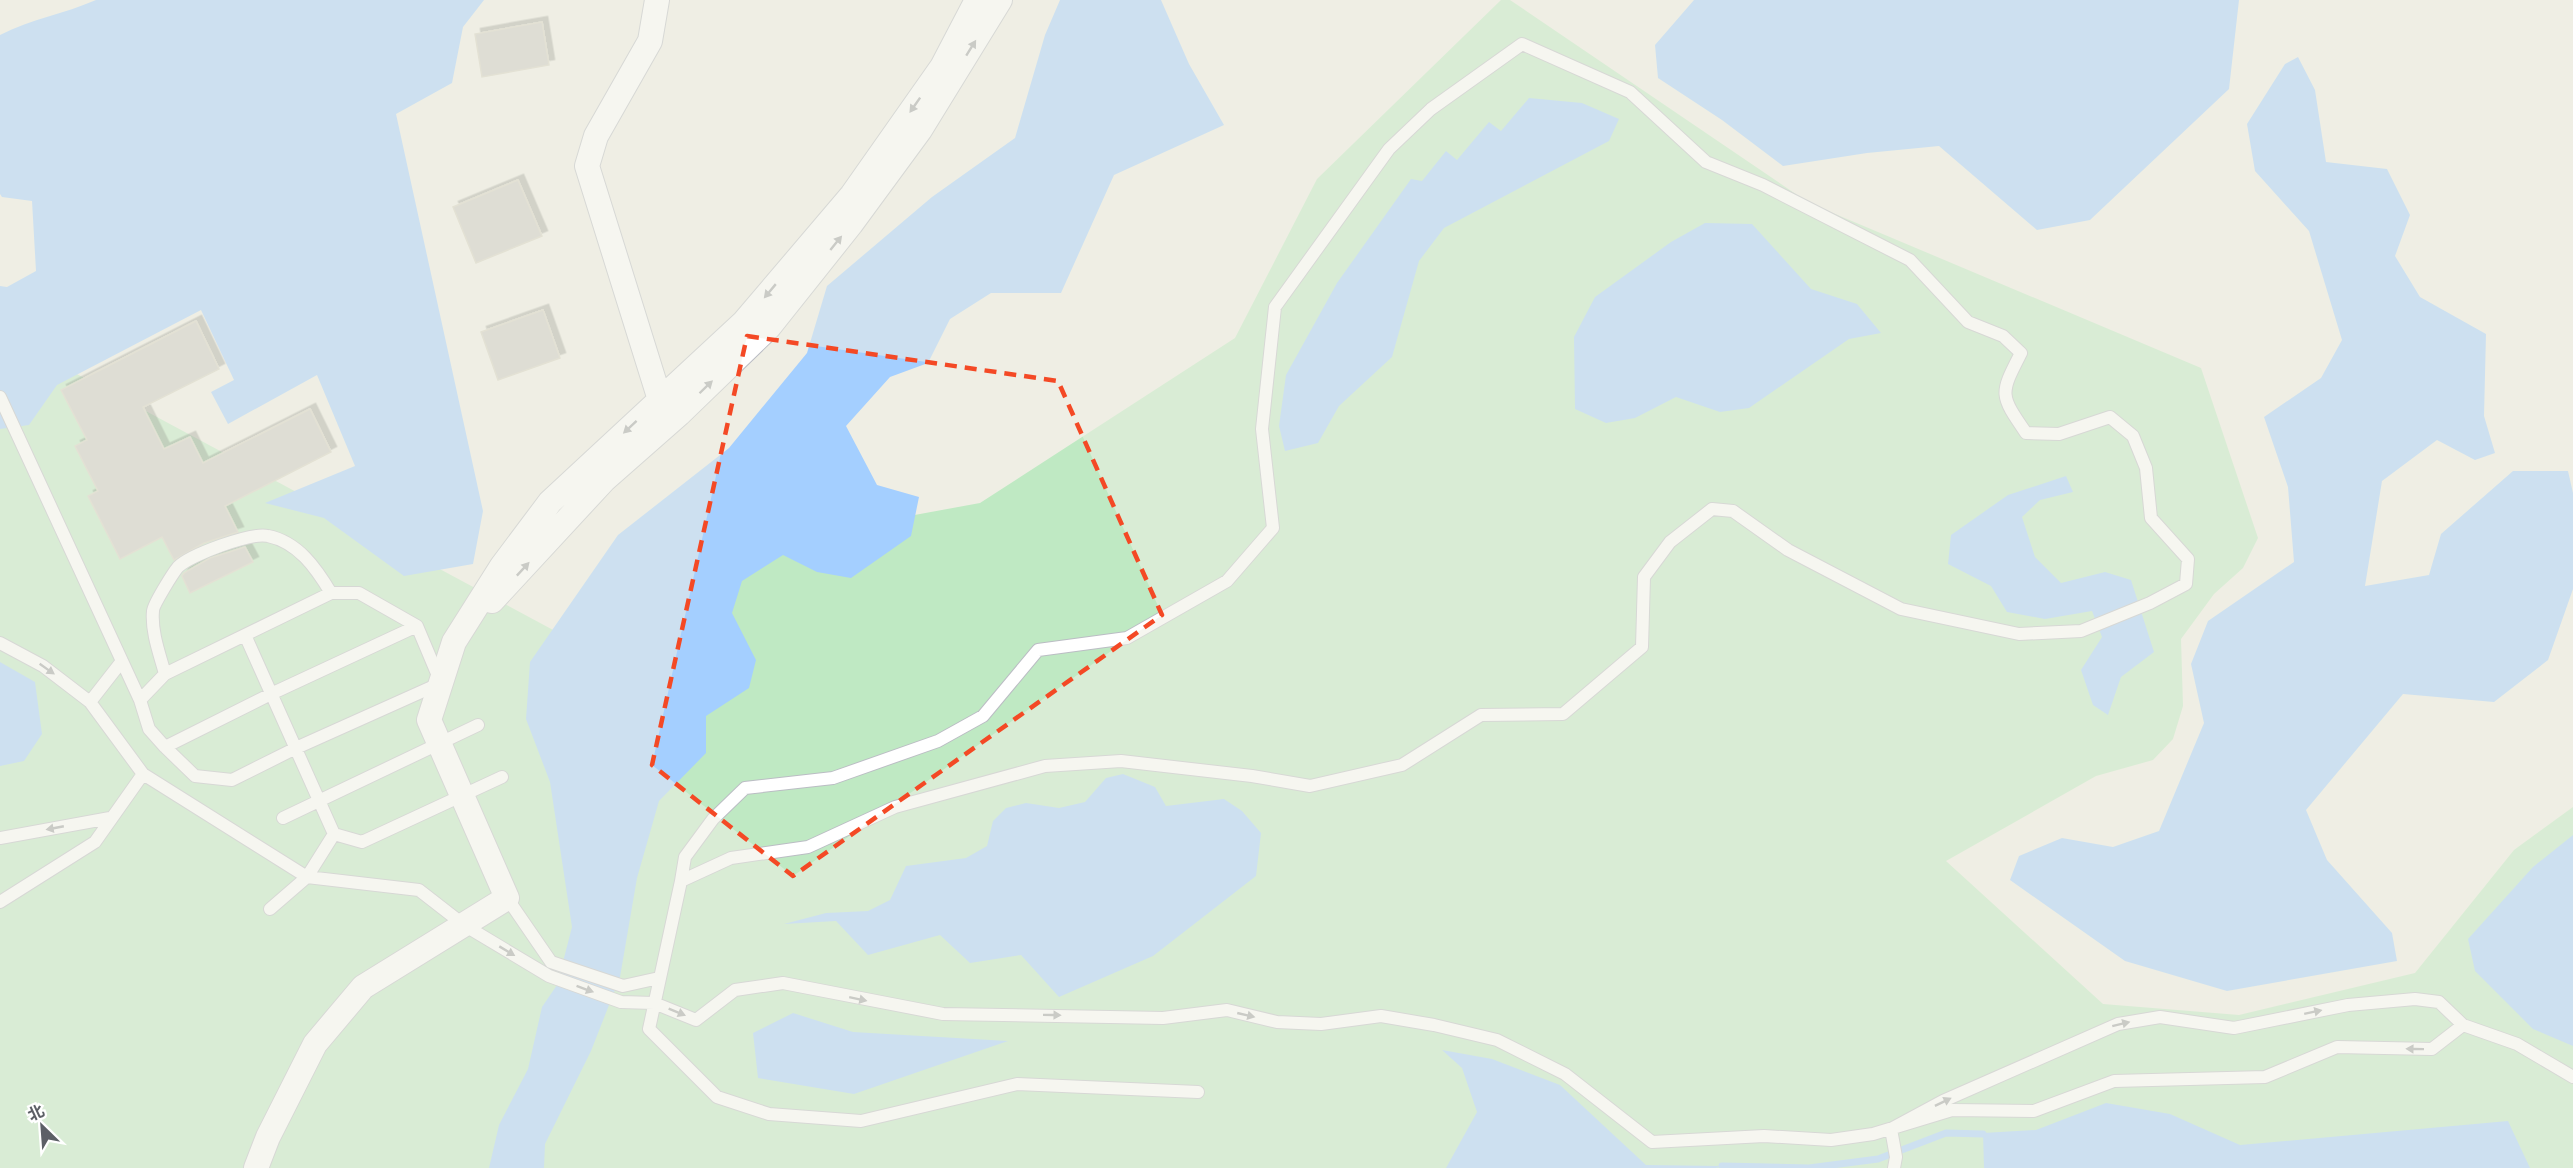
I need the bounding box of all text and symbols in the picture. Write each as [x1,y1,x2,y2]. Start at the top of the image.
one-way arrow [965,40,976,56]
one-way arrow [909,96,921,112]
one-way arrow [830,235,843,251]
one-way arrow [764,283,777,298]
one-way arrow [698,381,712,395]
one-way arrow [623,420,638,434]
one-way arrow [515,562,529,576]
one-way arrow [38,663,54,675]
one-way arrow [45,824,64,833]
one-way arrow [499,945,515,956]
one-way arrow [576,984,594,994]
one-way arrow [849,994,868,1004]
one-way arrow [669,1007,687,1017]
one-way arrow [2304,1007,2323,1016]
one-way arrow [1043,1010,1062,1020]
one-way arrow [1237,1010,1255,1020]
one-way arrow [2112,1019,2131,1029]
one-way arrow [2406,1044,2425,1053]
north arrow [12,1096,72,1156]
one-way arrow [1934,1097,1951,1106]
text: 北 [24,1100,47,1125]

